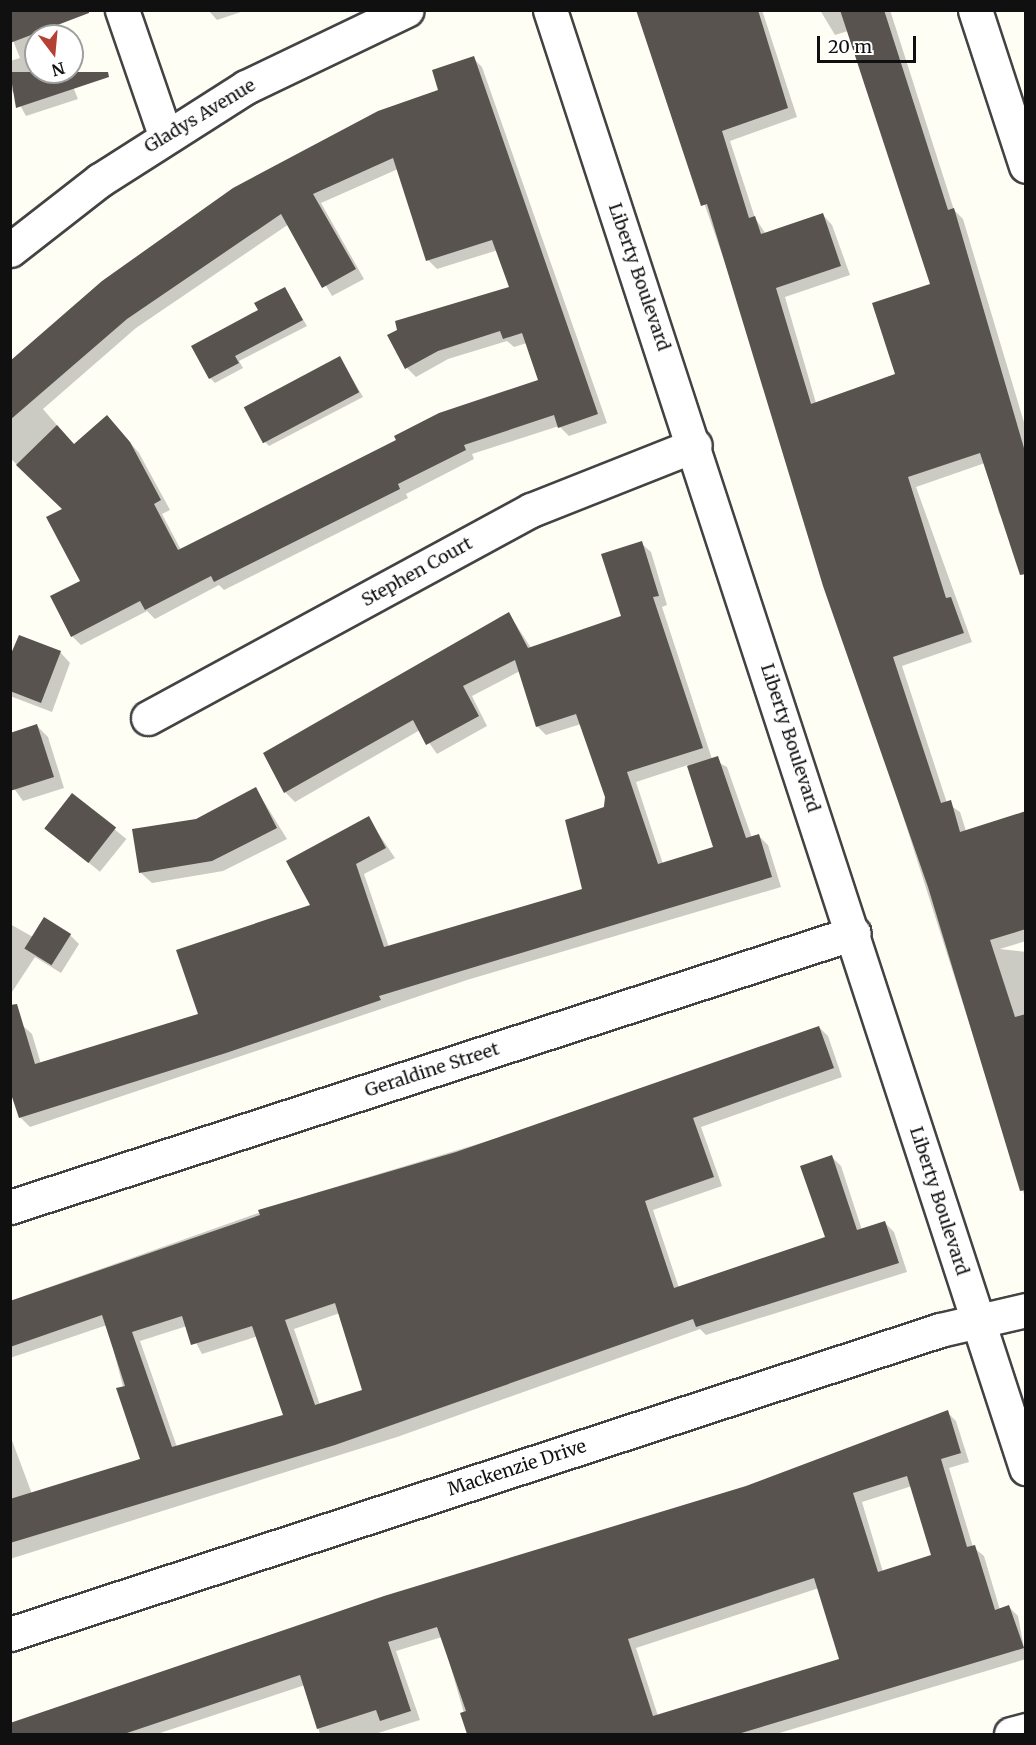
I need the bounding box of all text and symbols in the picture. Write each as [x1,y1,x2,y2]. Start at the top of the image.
north arrow [24,24,84,84]
scale bar [820,24,919,62]
text: 20 m [828,35,872,58]
text: N [50,58,67,81]
street label: Gladys Avenue [141,74,259,158]
street label: Liberty Boulevard [604,200,674,354]
street label: Stephen Court [358,533,476,611]
street label: Liberty Boulevard [756,661,824,815]
street label: Geraldine Street [362,1038,502,1102]
street label: Liberty Boulevard [905,1124,973,1278]
street label: Mackenzie Drive [445,1435,589,1501]

